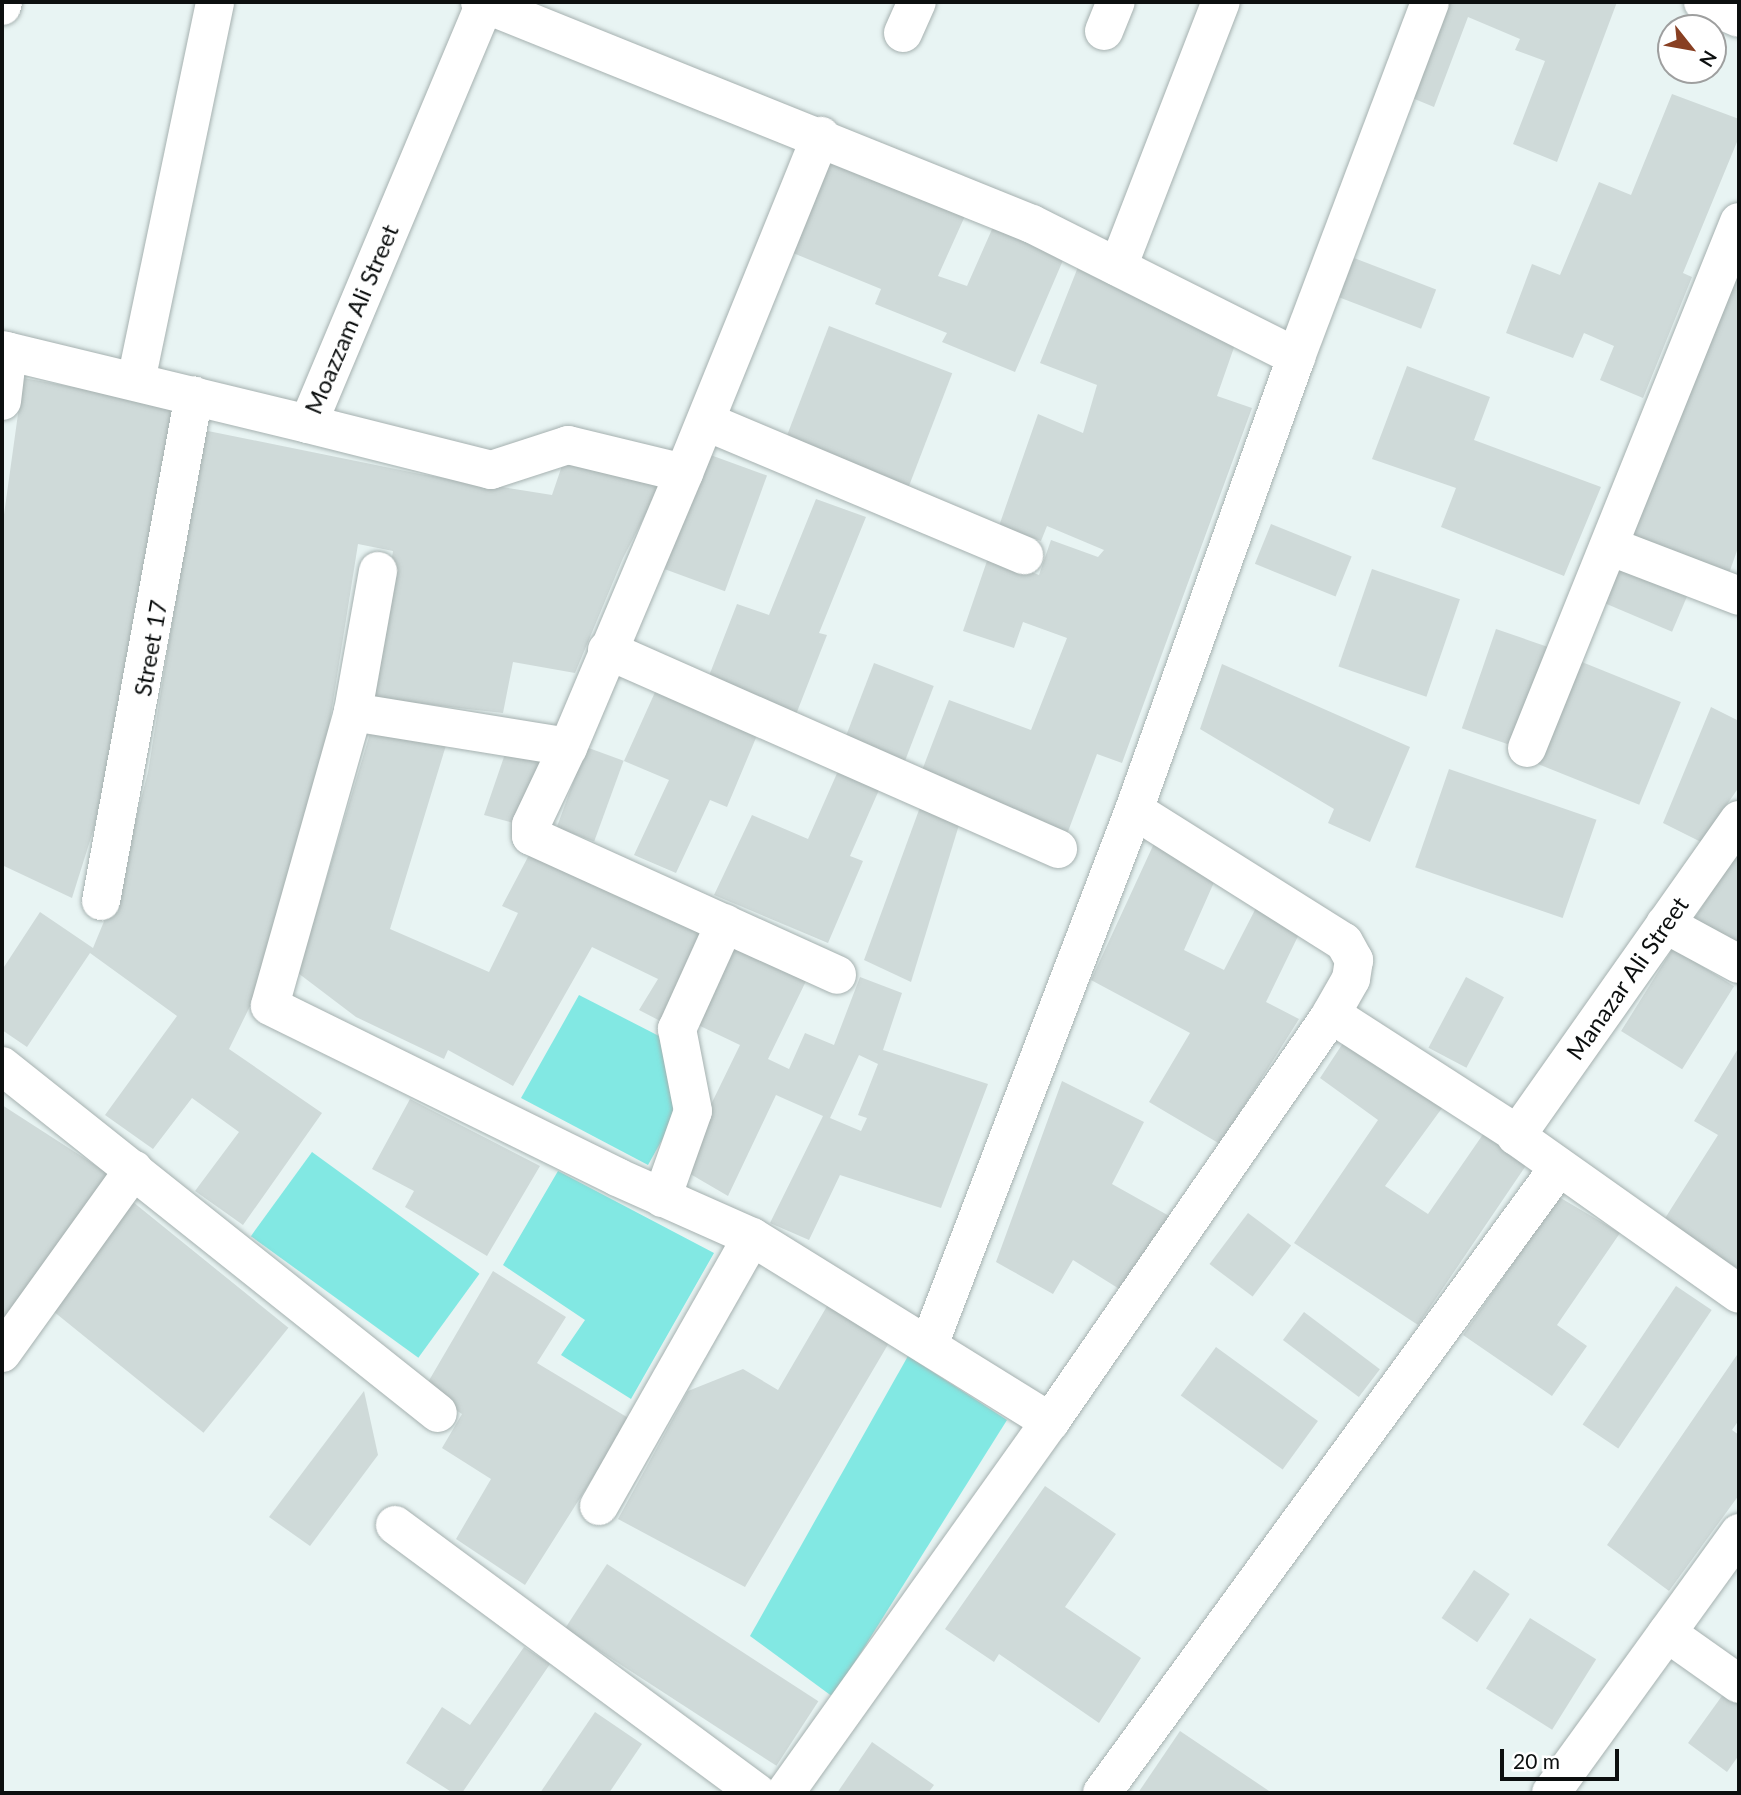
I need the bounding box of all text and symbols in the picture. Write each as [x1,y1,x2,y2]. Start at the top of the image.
north arrow [1657,14,1727,84]
text: N [1695,47,1722,71]
street label: Moazzam Ali Street [298,220,404,418]
street label: Street 17 [127,598,173,698]
street label: Manazar Ali Street [1560,890,1694,1066]
scale bar [1503,1736,1622,1780]
text: 20 m [1513,1748,1560,1773]

